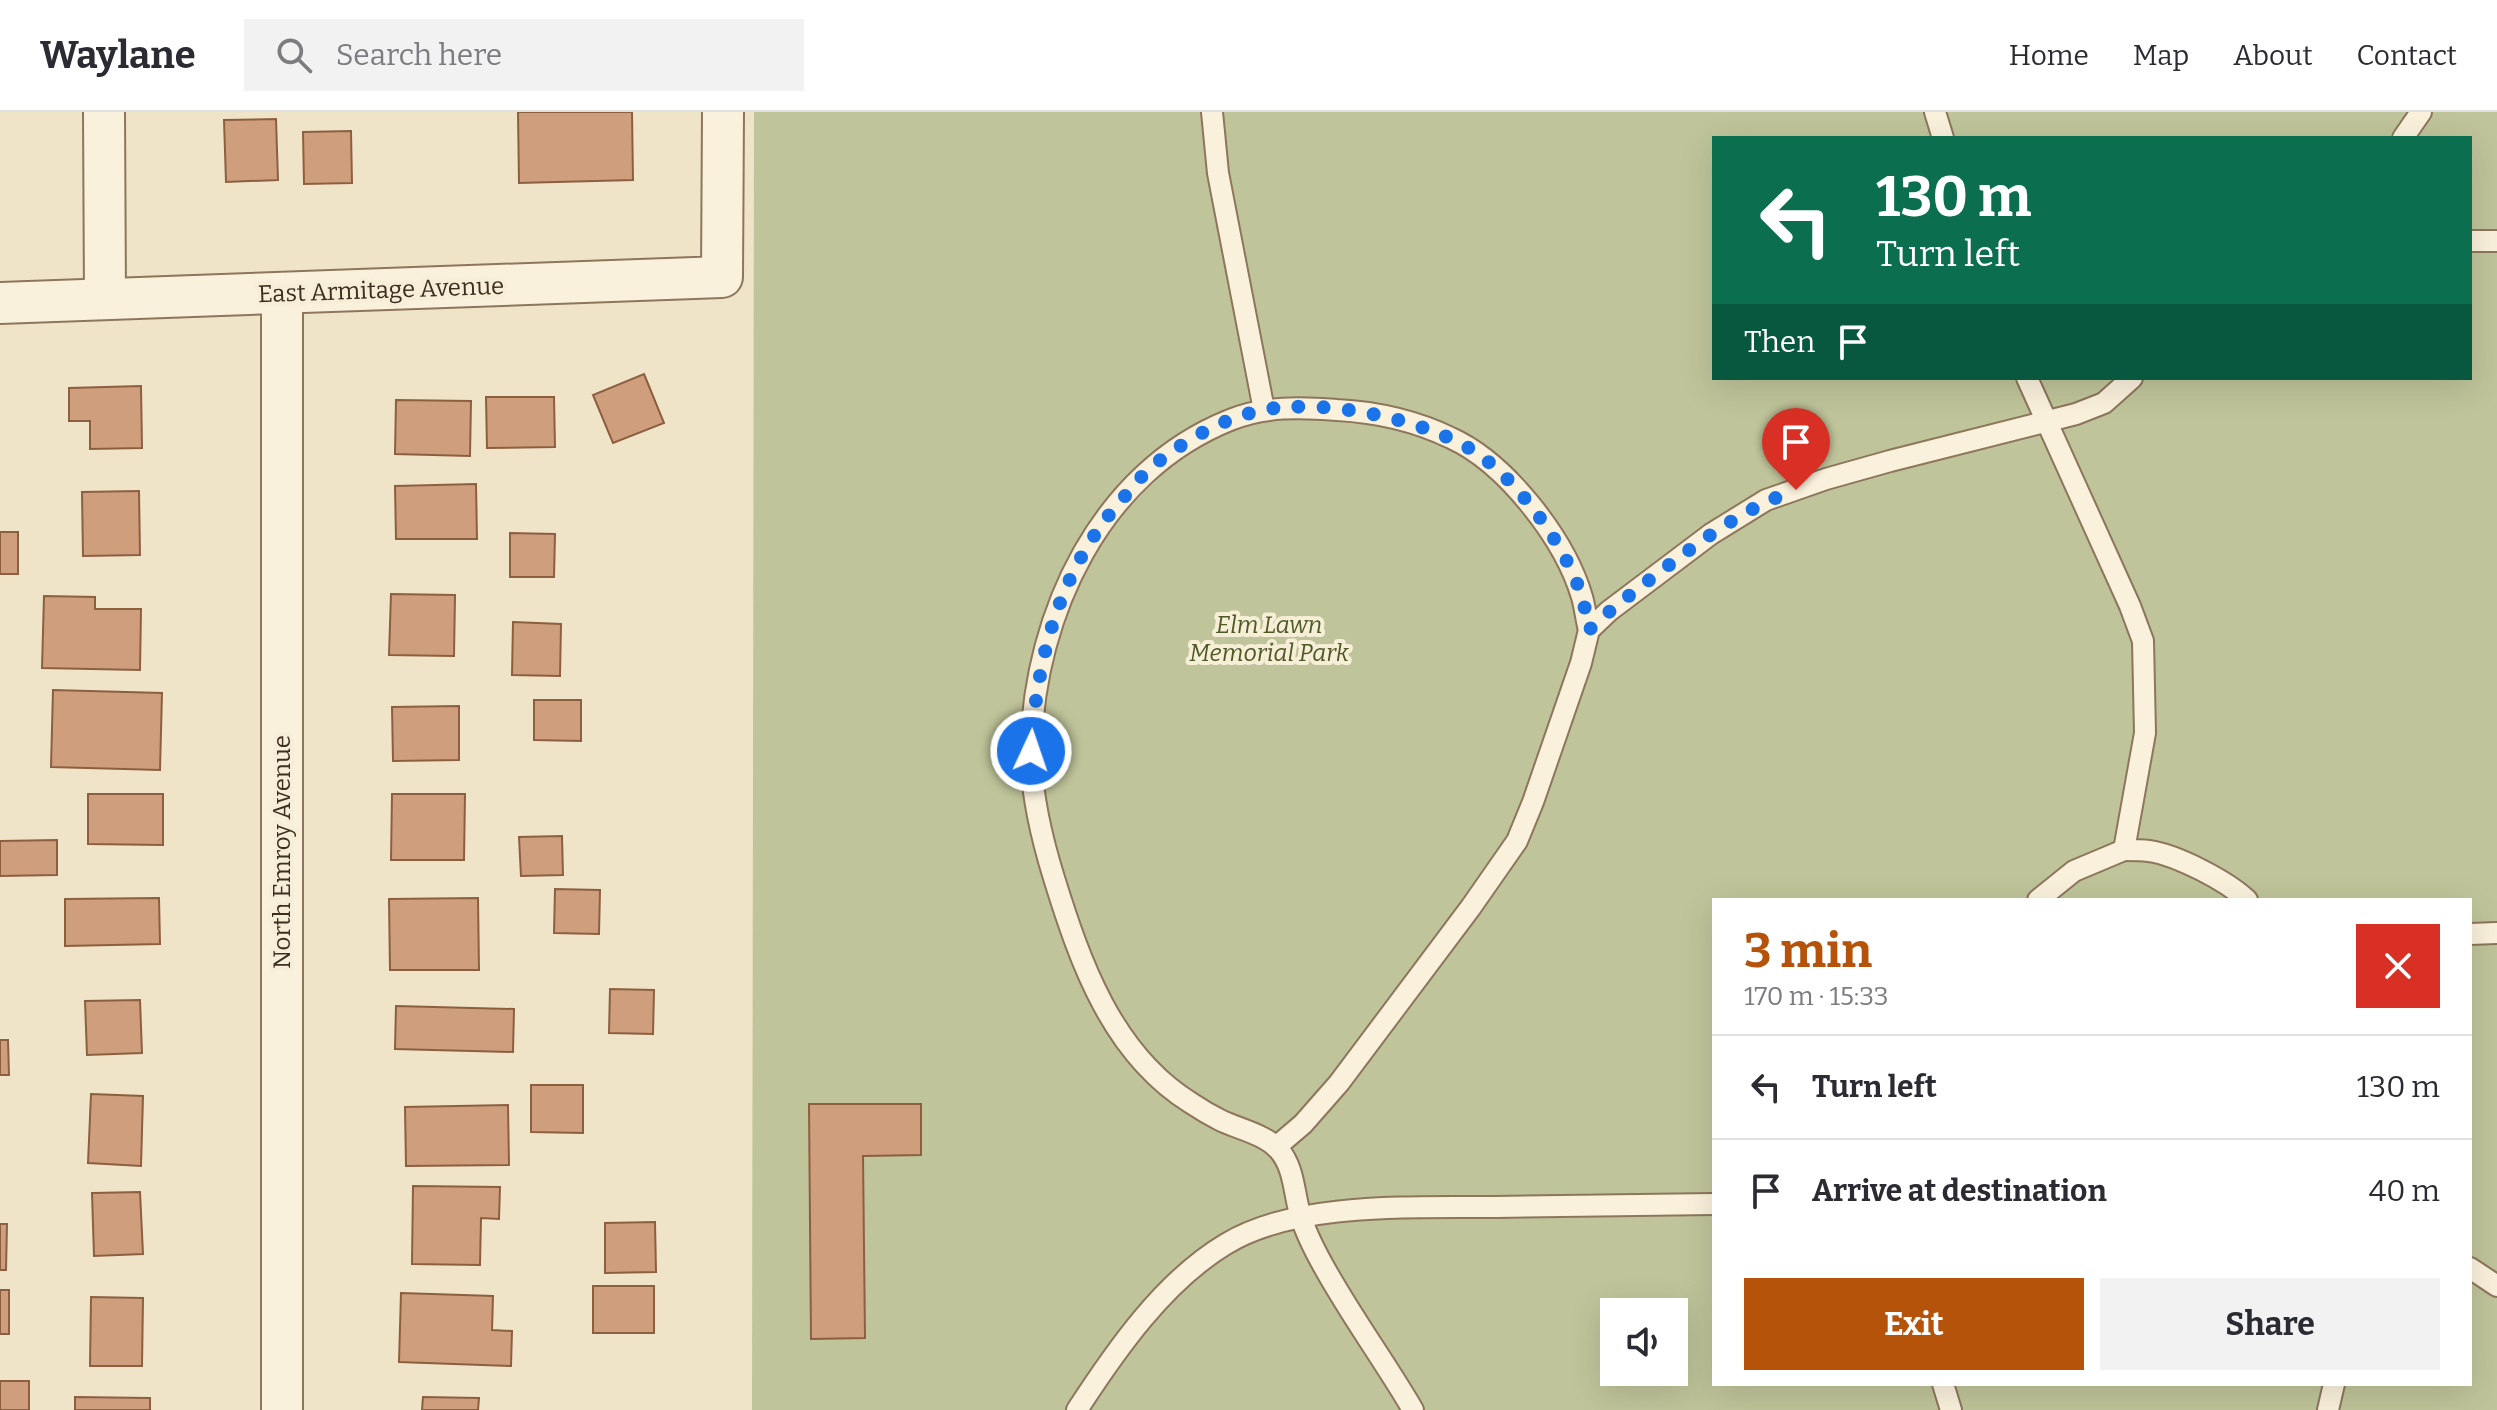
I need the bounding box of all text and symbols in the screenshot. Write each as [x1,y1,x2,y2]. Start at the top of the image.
search box [244,19,804,91]
text: Waylane [40,32,196,78]
icon: search [272,33,316,77]
text: Search here [336,37,502,73]
text: Home [2009,39,2089,72]
text: Map [2133,39,2189,72]
text: About [2233,39,2313,72]
text: Contact [2357,39,2457,72]
text: 130 m [1876,164,2032,231]
icon: left [1744,168,1848,272]
text: Turn left [1876,232,2020,276]
street label: East Armitage Avenue [257,272,505,308]
icon: arrive [1831,320,1875,364]
text: Then [1744,324,1815,360]
pin [1762,408,1830,490]
icon: arrive [1774,420,1818,464]
park label: Elm Lawn Memorial Park [1189,611,1350,667]
position arrow [989,709,1073,793]
street label: North Emroy Avenue [268,735,296,969]
text: 3 min [1744,922,1872,980]
button: close [2356,924,2440,1008]
text: 170 m · 15:33 [1744,981,1889,1012]
icon: left [1744,1065,1788,1109]
text: Turn left [1812,1069,1937,1105]
text: 130 m [2357,1069,2440,1105]
icon: arrive [1744,1169,1788,1213]
text: Arrive at destination [1812,1173,2107,1209]
text: 40 m [2369,1173,2440,1209]
button: Exit [1744,1278,2084,1370]
button: Share [2100,1278,2440,1370]
map controls [1600,1298,1688,1386]
button: sound [1600,1298,1688,1386]

